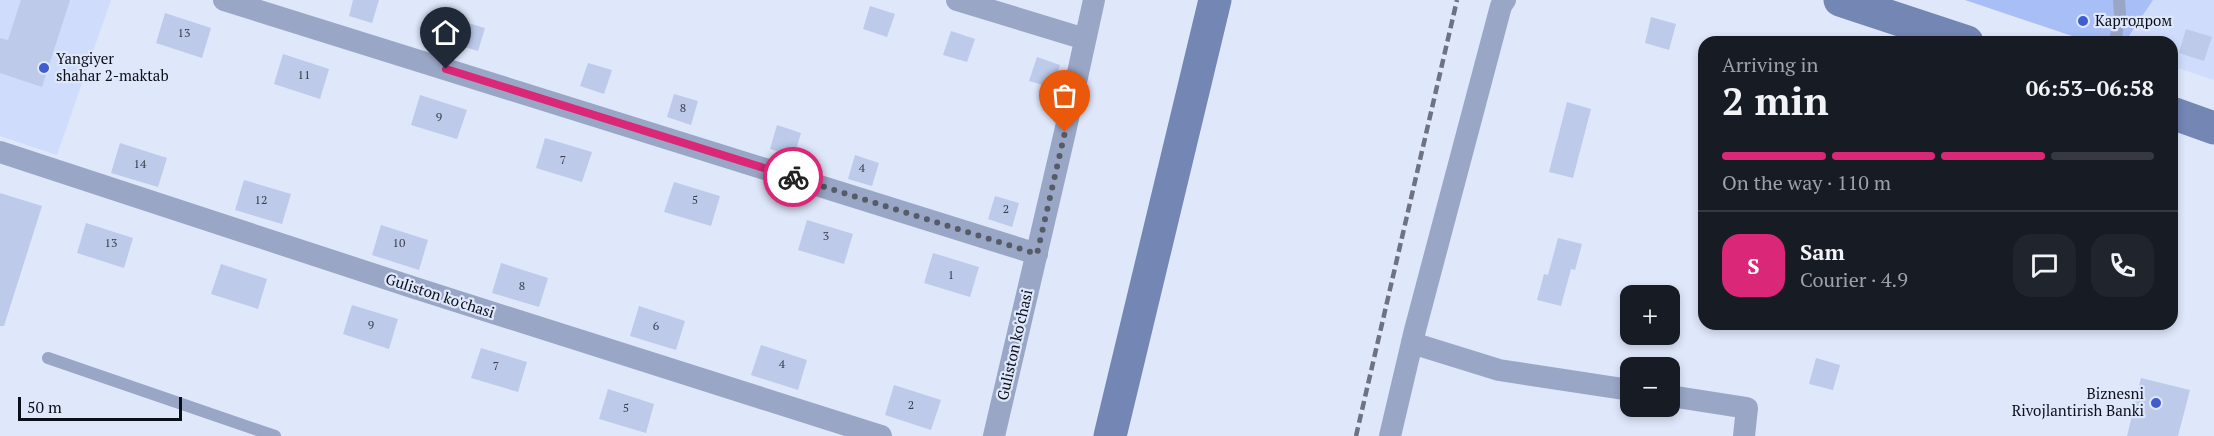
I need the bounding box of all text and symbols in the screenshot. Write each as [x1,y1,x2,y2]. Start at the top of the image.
pin [420,7,471,69]
place label: Картодром [2095,10,2172,30]
marker: Картодром [2076,14,2090,28]
icon: home [429,16,462,49]
house number: 13 [178,25,190,40]
place label: Yangiyer shahar 2-maktab [56,48,169,85]
text: Arriving in [1722,51,1818,78]
marker: Yangiyer shahar 2-maktab [37,61,51,75]
house number: 11 [298,67,310,82]
pin [1039,70,1090,132]
text: 06:53–06:58 [2026,73,2154,102]
text: 2 min [1722,74,1829,126]
icon: bag [1048,79,1081,112]
house number: 8 [680,100,686,115]
house number: 9 [436,109,442,124]
courier [763,147,823,207]
house number: 7 [560,152,566,167]
house number: 14 [134,156,147,171]
house number: 4 [859,160,866,175]
icon: bike [777,161,810,194]
text: On the way · 110 m [1722,169,1891,196]
house number: 12 [255,192,267,207]
house number: 5 [692,192,698,207]
house number: 2 [1003,201,1009,216]
house number: 3 [823,228,829,243]
button: chat [2013,234,2076,297]
button: phone [2091,234,2154,297]
house number: 13 [105,235,117,250]
house number: 10 [393,235,405,250]
text: Sam [1800,237,1845,266]
text: S [1747,251,1760,280]
text: Courier · 4.9 [1800,266,1908,293]
house number: 1 [948,267,954,282]
street label: Guliston ko'chasi [383,268,497,322]
house number: 8 [519,278,525,293]
map controls [1620,285,1680,417]
button: + [1620,285,1680,345]
street label: Guliston ko'chasi [992,287,1037,402]
house number: 9 [368,317,374,332]
house number: 6 [653,318,660,333]
house number: 4 [779,356,786,371]
button: − [1620,357,1680,417]
house number: 7 [493,358,499,373]
place label: Biznesni Rivojlantirish Banki [2012,383,2144,420]
scale bar [18,394,182,422]
text: 50 m [27,396,62,418]
marker: Biznesni Rivojlantirish Banki [2149,396,2163,410]
house number: 2 [908,397,914,412]
house number: 5 [623,400,629,415]

